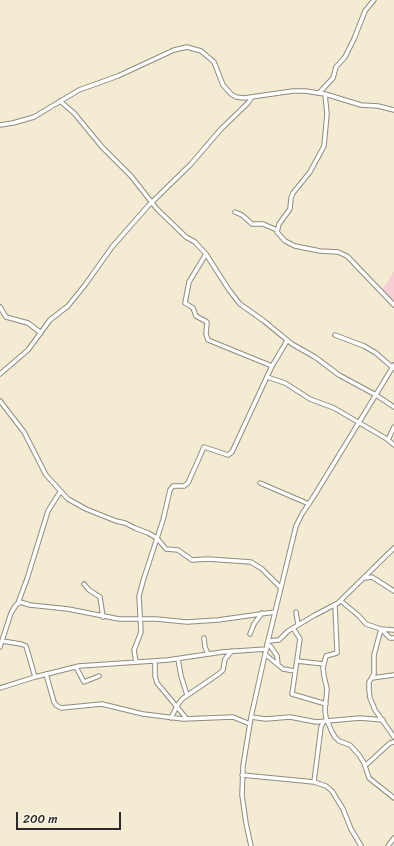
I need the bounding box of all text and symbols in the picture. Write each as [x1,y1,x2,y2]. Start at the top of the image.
scale bar [18,804,123,830]
text: 200 m [23,808,57,830]

